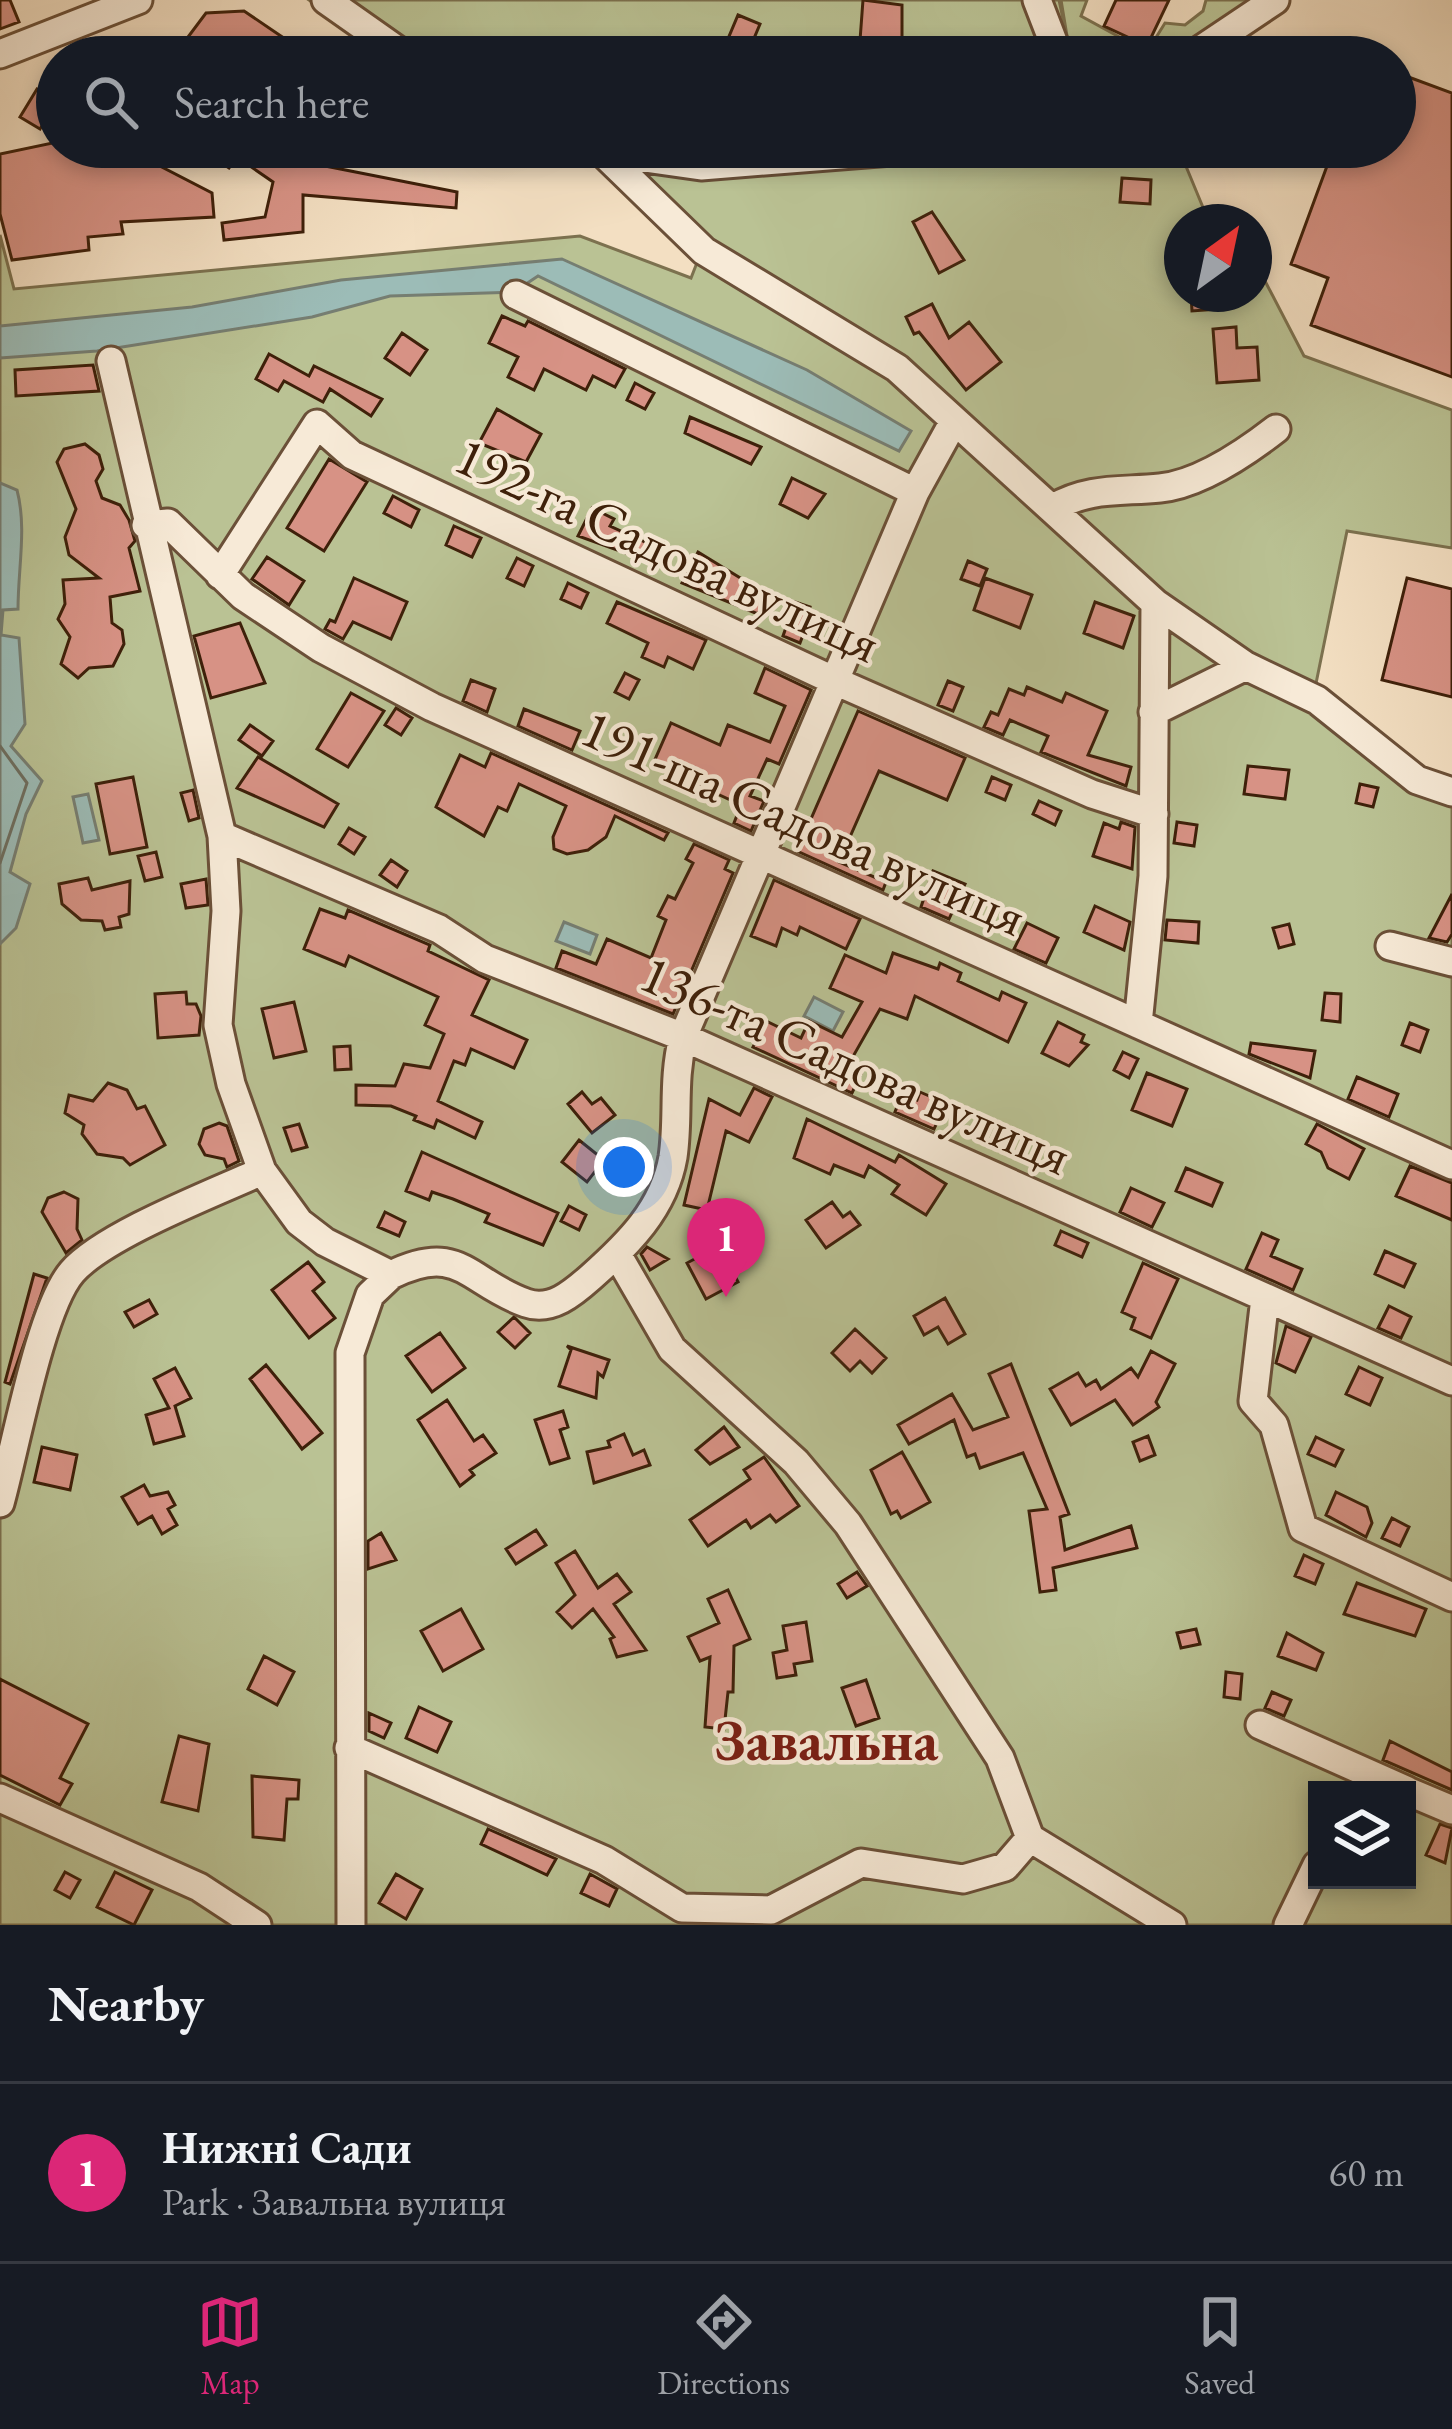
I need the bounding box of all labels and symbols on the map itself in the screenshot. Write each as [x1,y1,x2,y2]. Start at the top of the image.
north arrow [1164,204,1272,312]
street label: 192-га Садова вулиця [444,420,892,678]
street label: 191-ша Садова вулиця [571,693,1037,951]
street label: 136-та Садова вулиця [630,938,1082,1190]
your location [594,1137,654,1197]
pin: 1 [687,1198,765,1297]
district label: Завальна [714,1703,939,1777]

